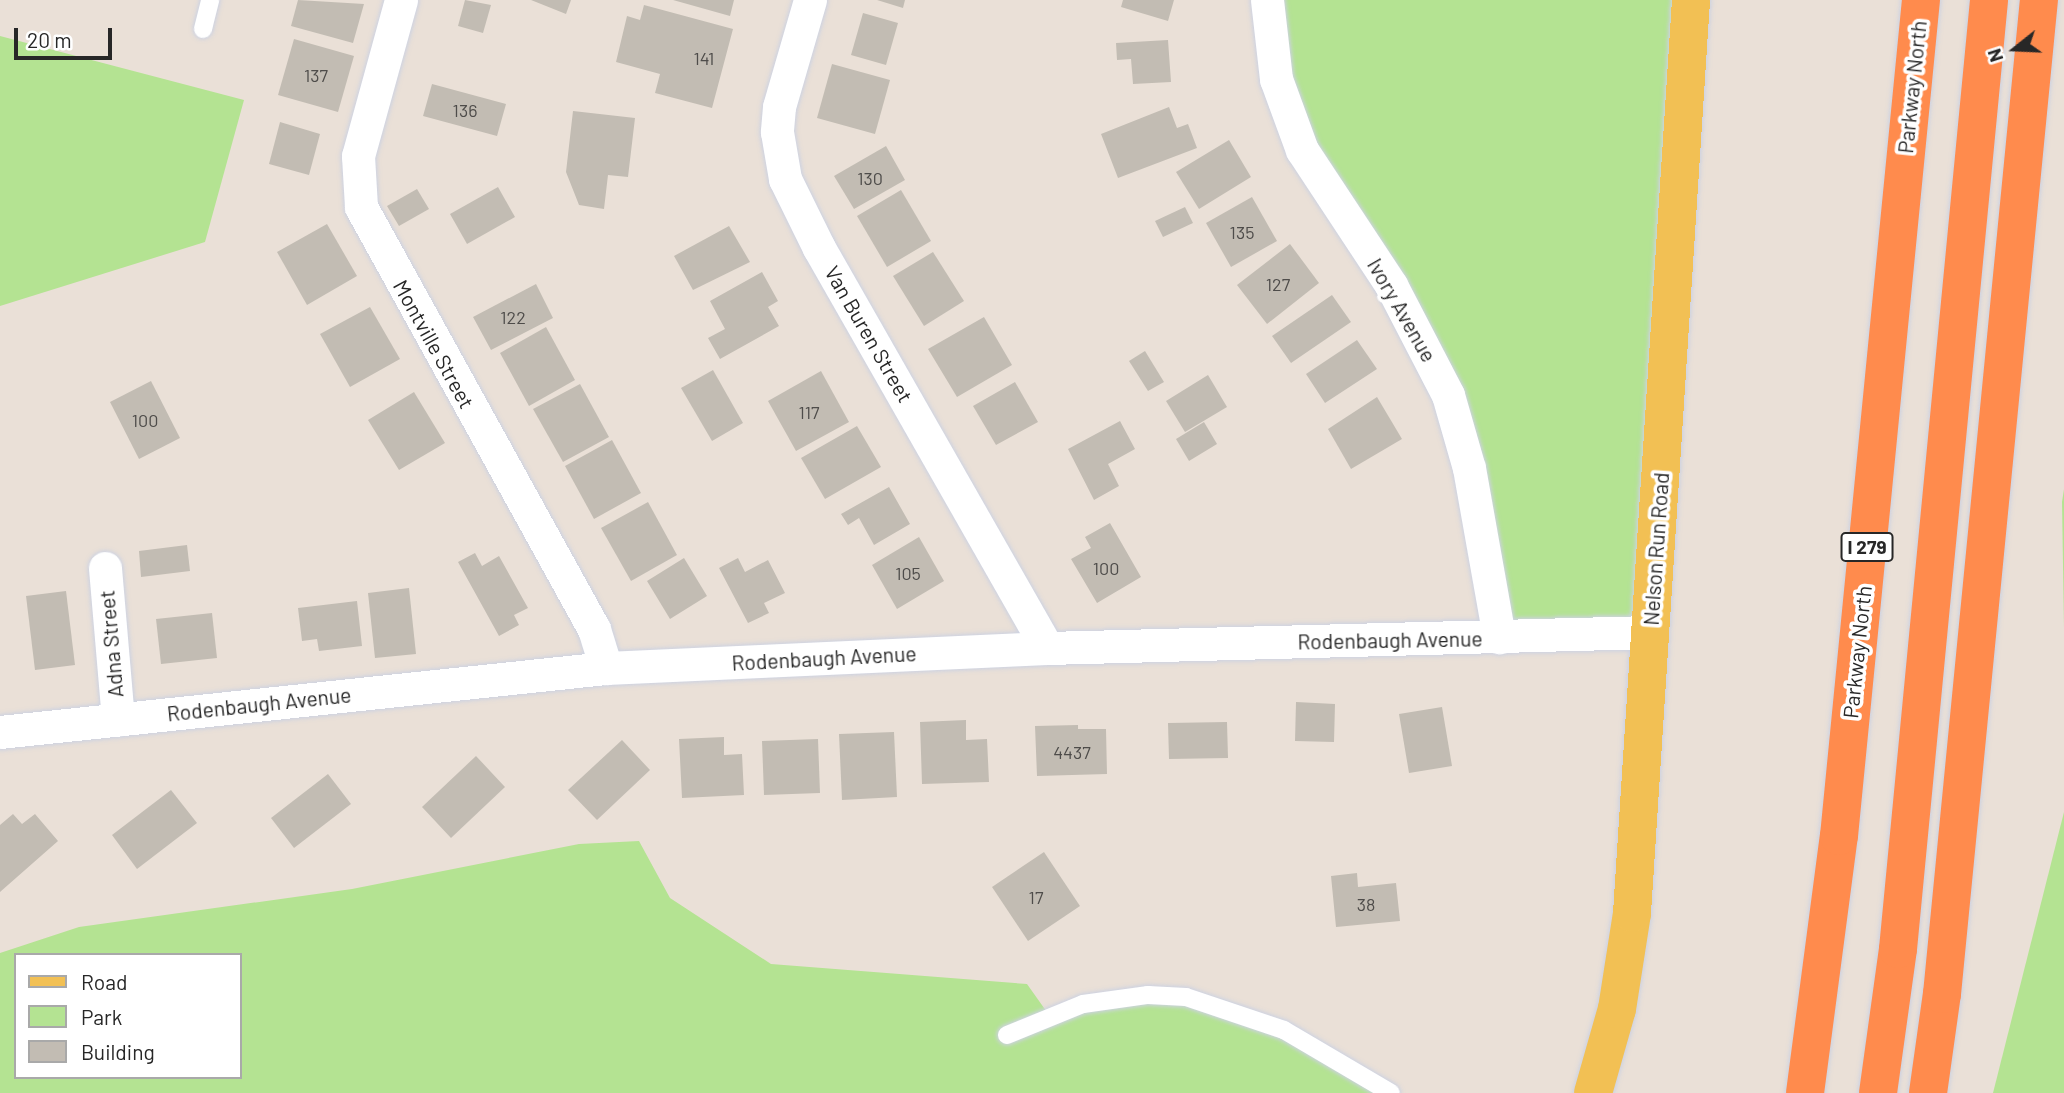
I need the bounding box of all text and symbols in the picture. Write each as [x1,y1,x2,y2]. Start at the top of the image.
scale bar [18,14,116,58]
north arrow [1980,14,2050,84]
street label: Parkway North [1893,19,1931,155]
text: 20 m [27,27,72,52]
text: N [1982,46,2007,65]
house number: 141 [694,47,714,69]
house number: 137 [304,64,328,86]
house number: 136 [453,99,477,121]
house number: 130 [857,167,883,189]
house number: 135 [1230,221,1254,243]
street label: Ivory Avenue [1362,254,1442,366]
street label: Van Buren Street [820,261,918,407]
house number: 127 [1266,273,1290,295]
street label: Montville Street [388,275,480,413]
house number: 122 [500,306,526,328]
house number: 117 [798,401,820,423]
house number: 100 [132,409,158,431]
street label: Nelson Run Road [1638,472,1674,626]
road number: I 279 [1839,532,1895,562]
house number: 100 [1093,557,1119,579]
house number: 105 [895,562,921,584]
street label: Parkway North [1838,584,1876,720]
street label: Adna Street [94,589,128,699]
street label: Rodenbaugh Avenue [1297,626,1483,654]
street label: Rodenbaugh Avenue [731,641,917,675]
street label: Rodenbaugh Avenue [166,682,352,726]
house number: 4437 [1053,741,1091,763]
house number: 17 [1029,886,1043,908]
house number: 38 [1357,893,1375,915]
legend [14,953,242,1079]
text: Road [81,969,127,994]
text: Park [81,1004,122,1029]
text: Building [81,1039,155,1064]

